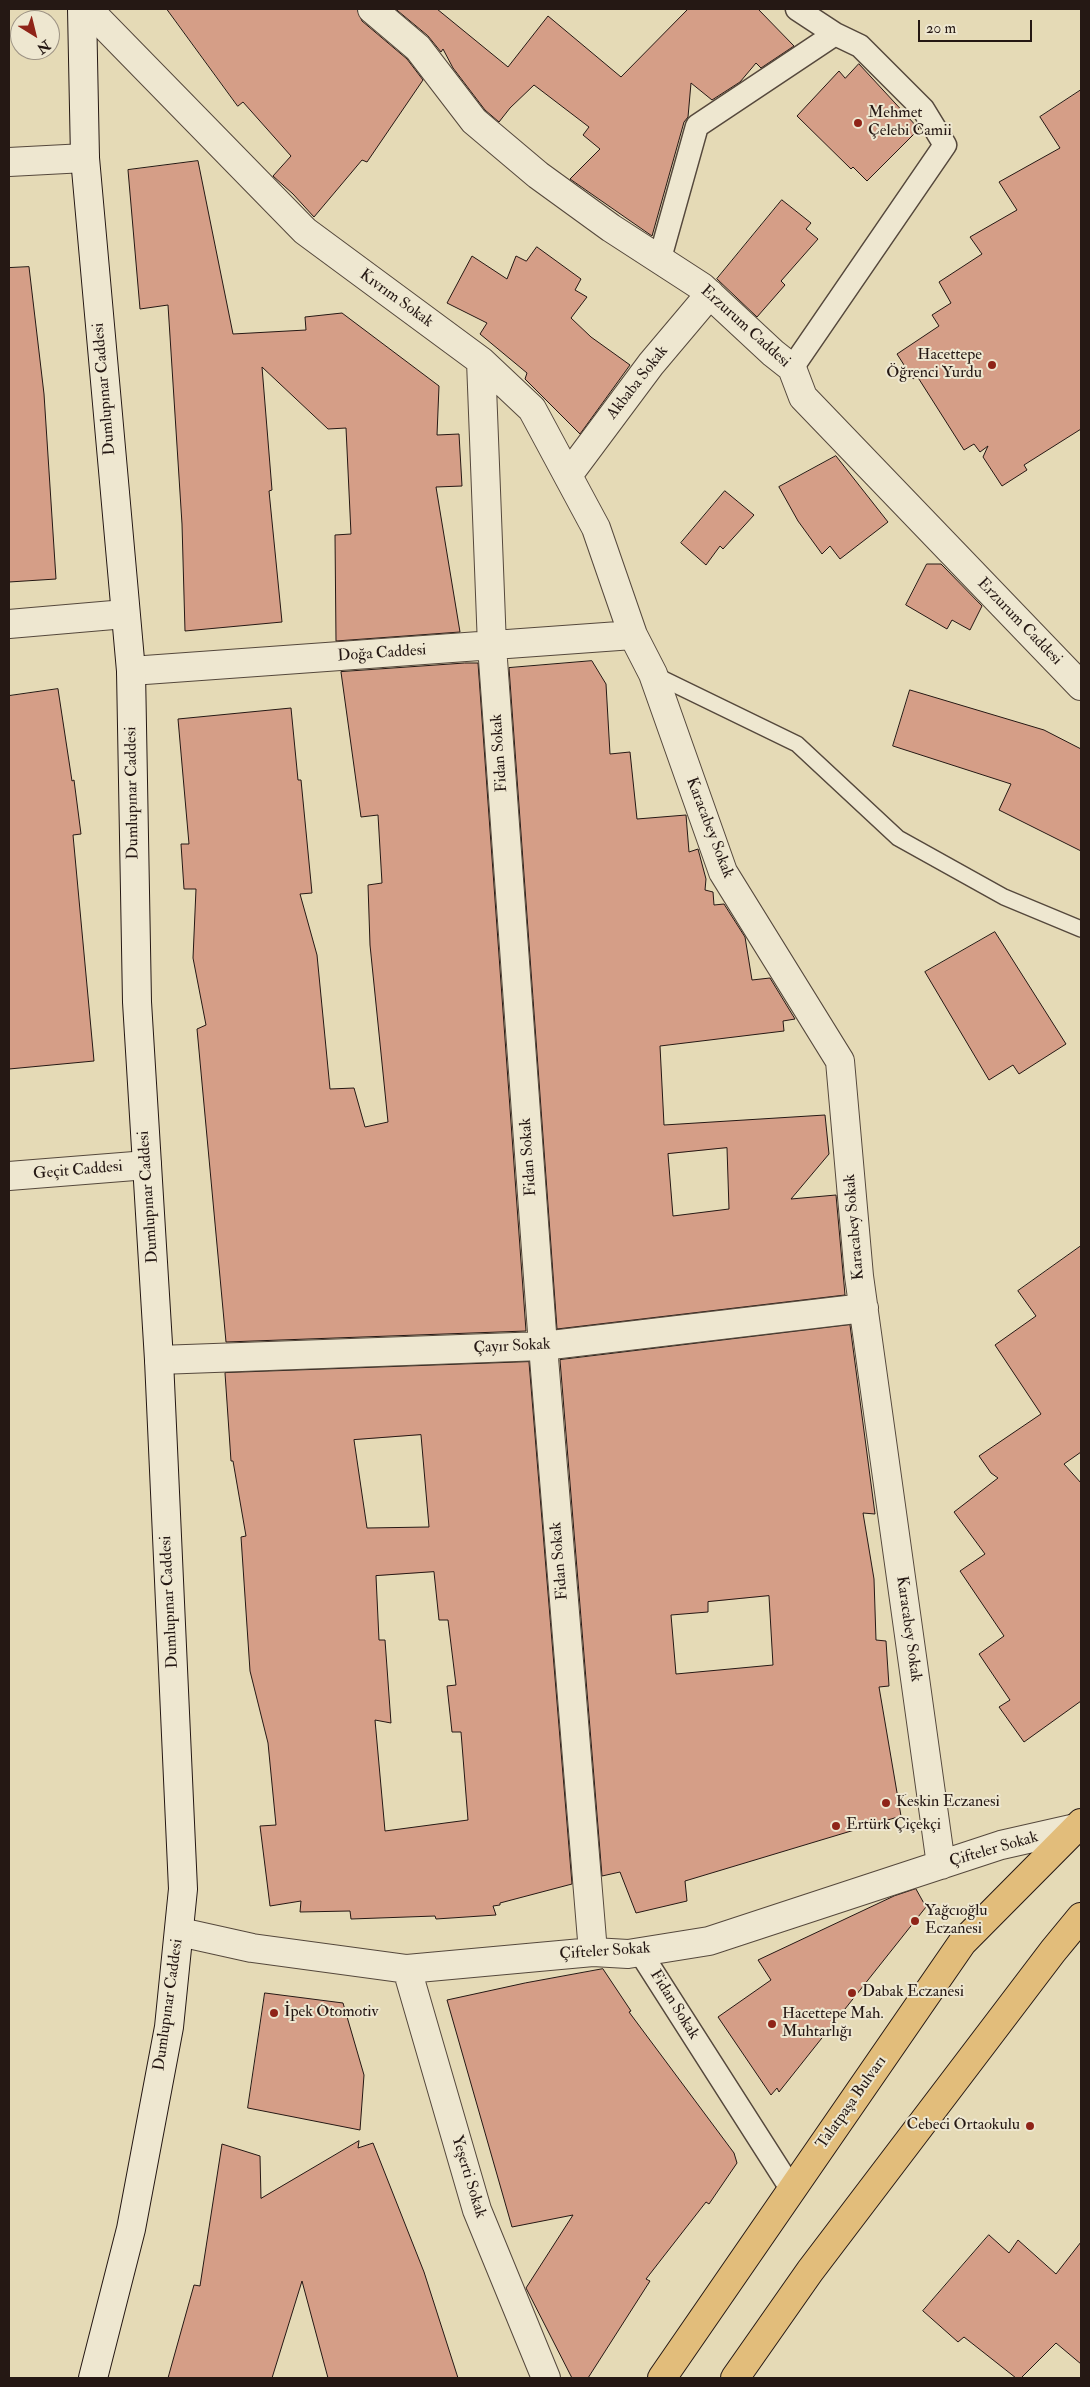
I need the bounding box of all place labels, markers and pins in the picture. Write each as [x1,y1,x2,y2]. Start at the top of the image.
place label: Mehmet Çelebi Camii [868,104,952,142]
marker: Mehmet Çelebi Camii [852,117,864,129]
place label: Hacettepe Öğrenci Yurdu [886,346,982,384]
marker: Hacettepe Öğrenci Yurdu [986,359,998,371]
place label: Keskin Eczanesi [896,1793,1000,1813]
marker: Keskin Eczanesi [880,1797,892,1809]
place label: Ertürk Çiçekçi [846,1816,941,1836]
marker: Ertürk Çiçekçi [830,1820,842,1832]
place label: Yağcıoğlu Eczanesi [925,1902,988,1940]
marker: Yağcıoğlu Eczanesi [909,1915,921,1927]
place label: Dabak Eczanesi [862,1983,964,2003]
marker: Dabak Eczanesi [846,1987,858,1999]
place label: İpek Otomotiv [284,2003,378,2023]
place label: Hacettepe Mah. Muhtarlığı [782,2005,883,2043]
marker: İpek Otomotiv [268,2007,280,2019]
marker: Hacettepe Mah. Muhtarlığı [766,2018,778,2030]
place label: Cebeci Ortaokulu [906,2116,1020,2136]
marker: Cebeci Ortaokulu [1024,2120,1036,2132]

